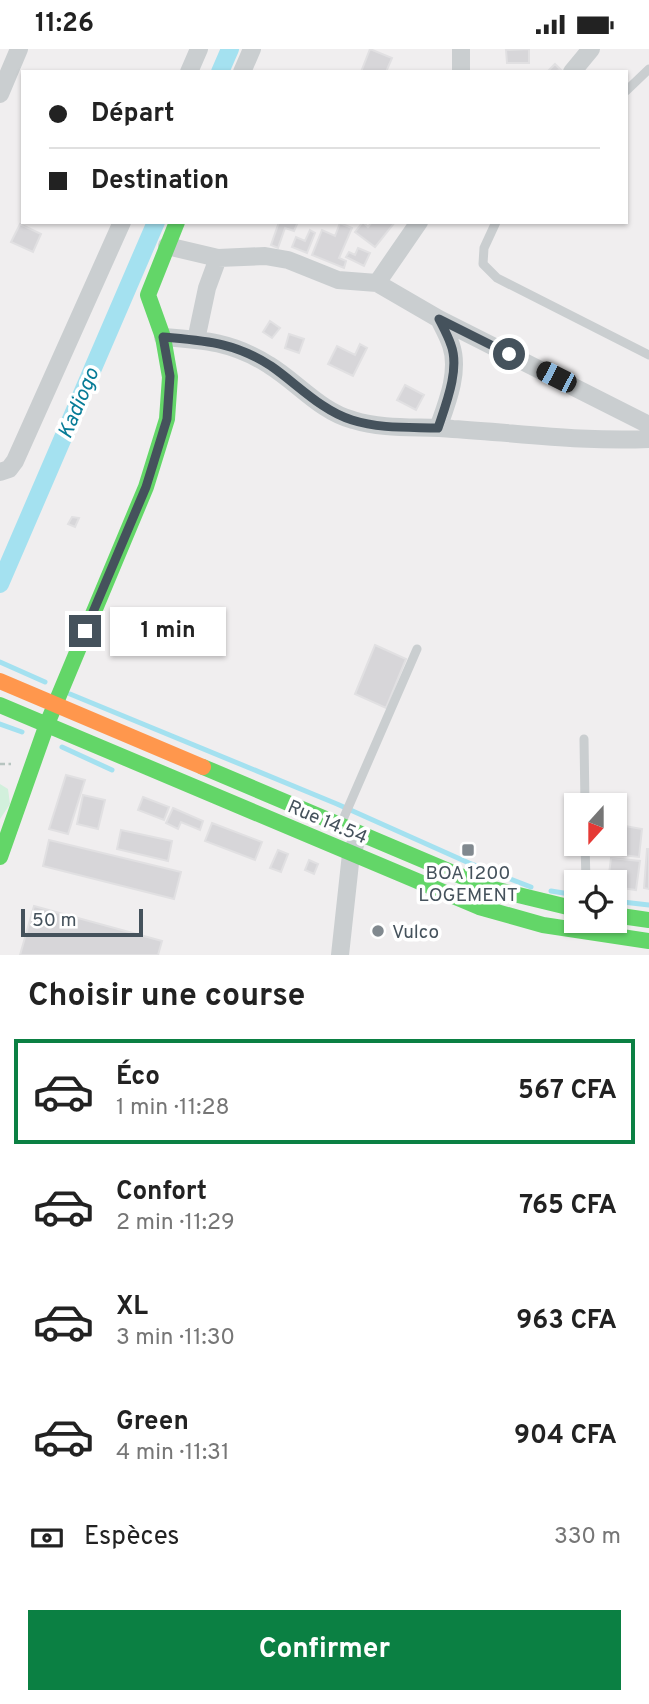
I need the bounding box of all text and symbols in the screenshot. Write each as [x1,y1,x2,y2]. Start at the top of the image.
text: 11:26 [35,8,94,41]
text: Départ [91,98,175,131]
text: Destination [91,165,229,198]
route start [493,338,525,370]
car [533,358,580,396]
water label: Kadiogo [52,363,107,443]
callout: 1 min [110,607,225,655]
route end [69,615,101,647]
text: 1 min [140,617,196,646]
north arrow [564,793,626,856]
map controls [564,793,627,933]
street label: Rue 14.54 [284,795,371,850]
marker: BOA 1200 LOGEMENT [460,842,476,858]
place label: BOA 1200 LOGEMENT [418,862,518,908]
button: locate [564,870,627,933]
scale bar [21,906,144,938]
text: 50 m [32,909,77,933]
place label: Vulco [392,921,439,945]
marker: Vulco [370,923,386,939]
text: Choisir une course [28,977,305,1017]
icon: car [32,1060,95,1123]
text: Éco [116,1061,160,1094]
text: 567 CFA [518,1075,617,1108]
text: 1 min · 11:28 [116,1094,230,1123]
icon: car [32,1175,95,1238]
text: Confort [116,1176,207,1209]
text: 765 CFA [519,1190,617,1223]
text: 2 min · 11:29 [116,1209,235,1238]
icon: car [32,1290,95,1353]
text: XL [116,1291,148,1324]
text: 963 CFA [516,1305,617,1338]
text: 3 min · 11:30 [116,1324,235,1353]
icon: car [32,1405,95,1468]
text: Green [116,1406,189,1439]
text: 904 CFA [514,1420,617,1453]
text: 4 min · 11:31 [116,1439,229,1468]
icon: cash [28,1519,66,1557]
text: Espèces [84,1521,180,1554]
text: 330 m [554,1523,621,1552]
button: Confirmer [28,1610,621,1690]

